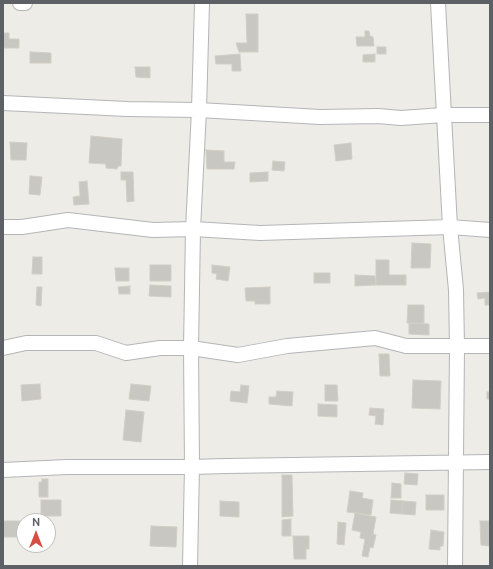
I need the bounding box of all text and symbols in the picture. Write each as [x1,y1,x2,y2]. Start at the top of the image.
north arrow [16,513,56,553]
text: N [32,516,40,528]

